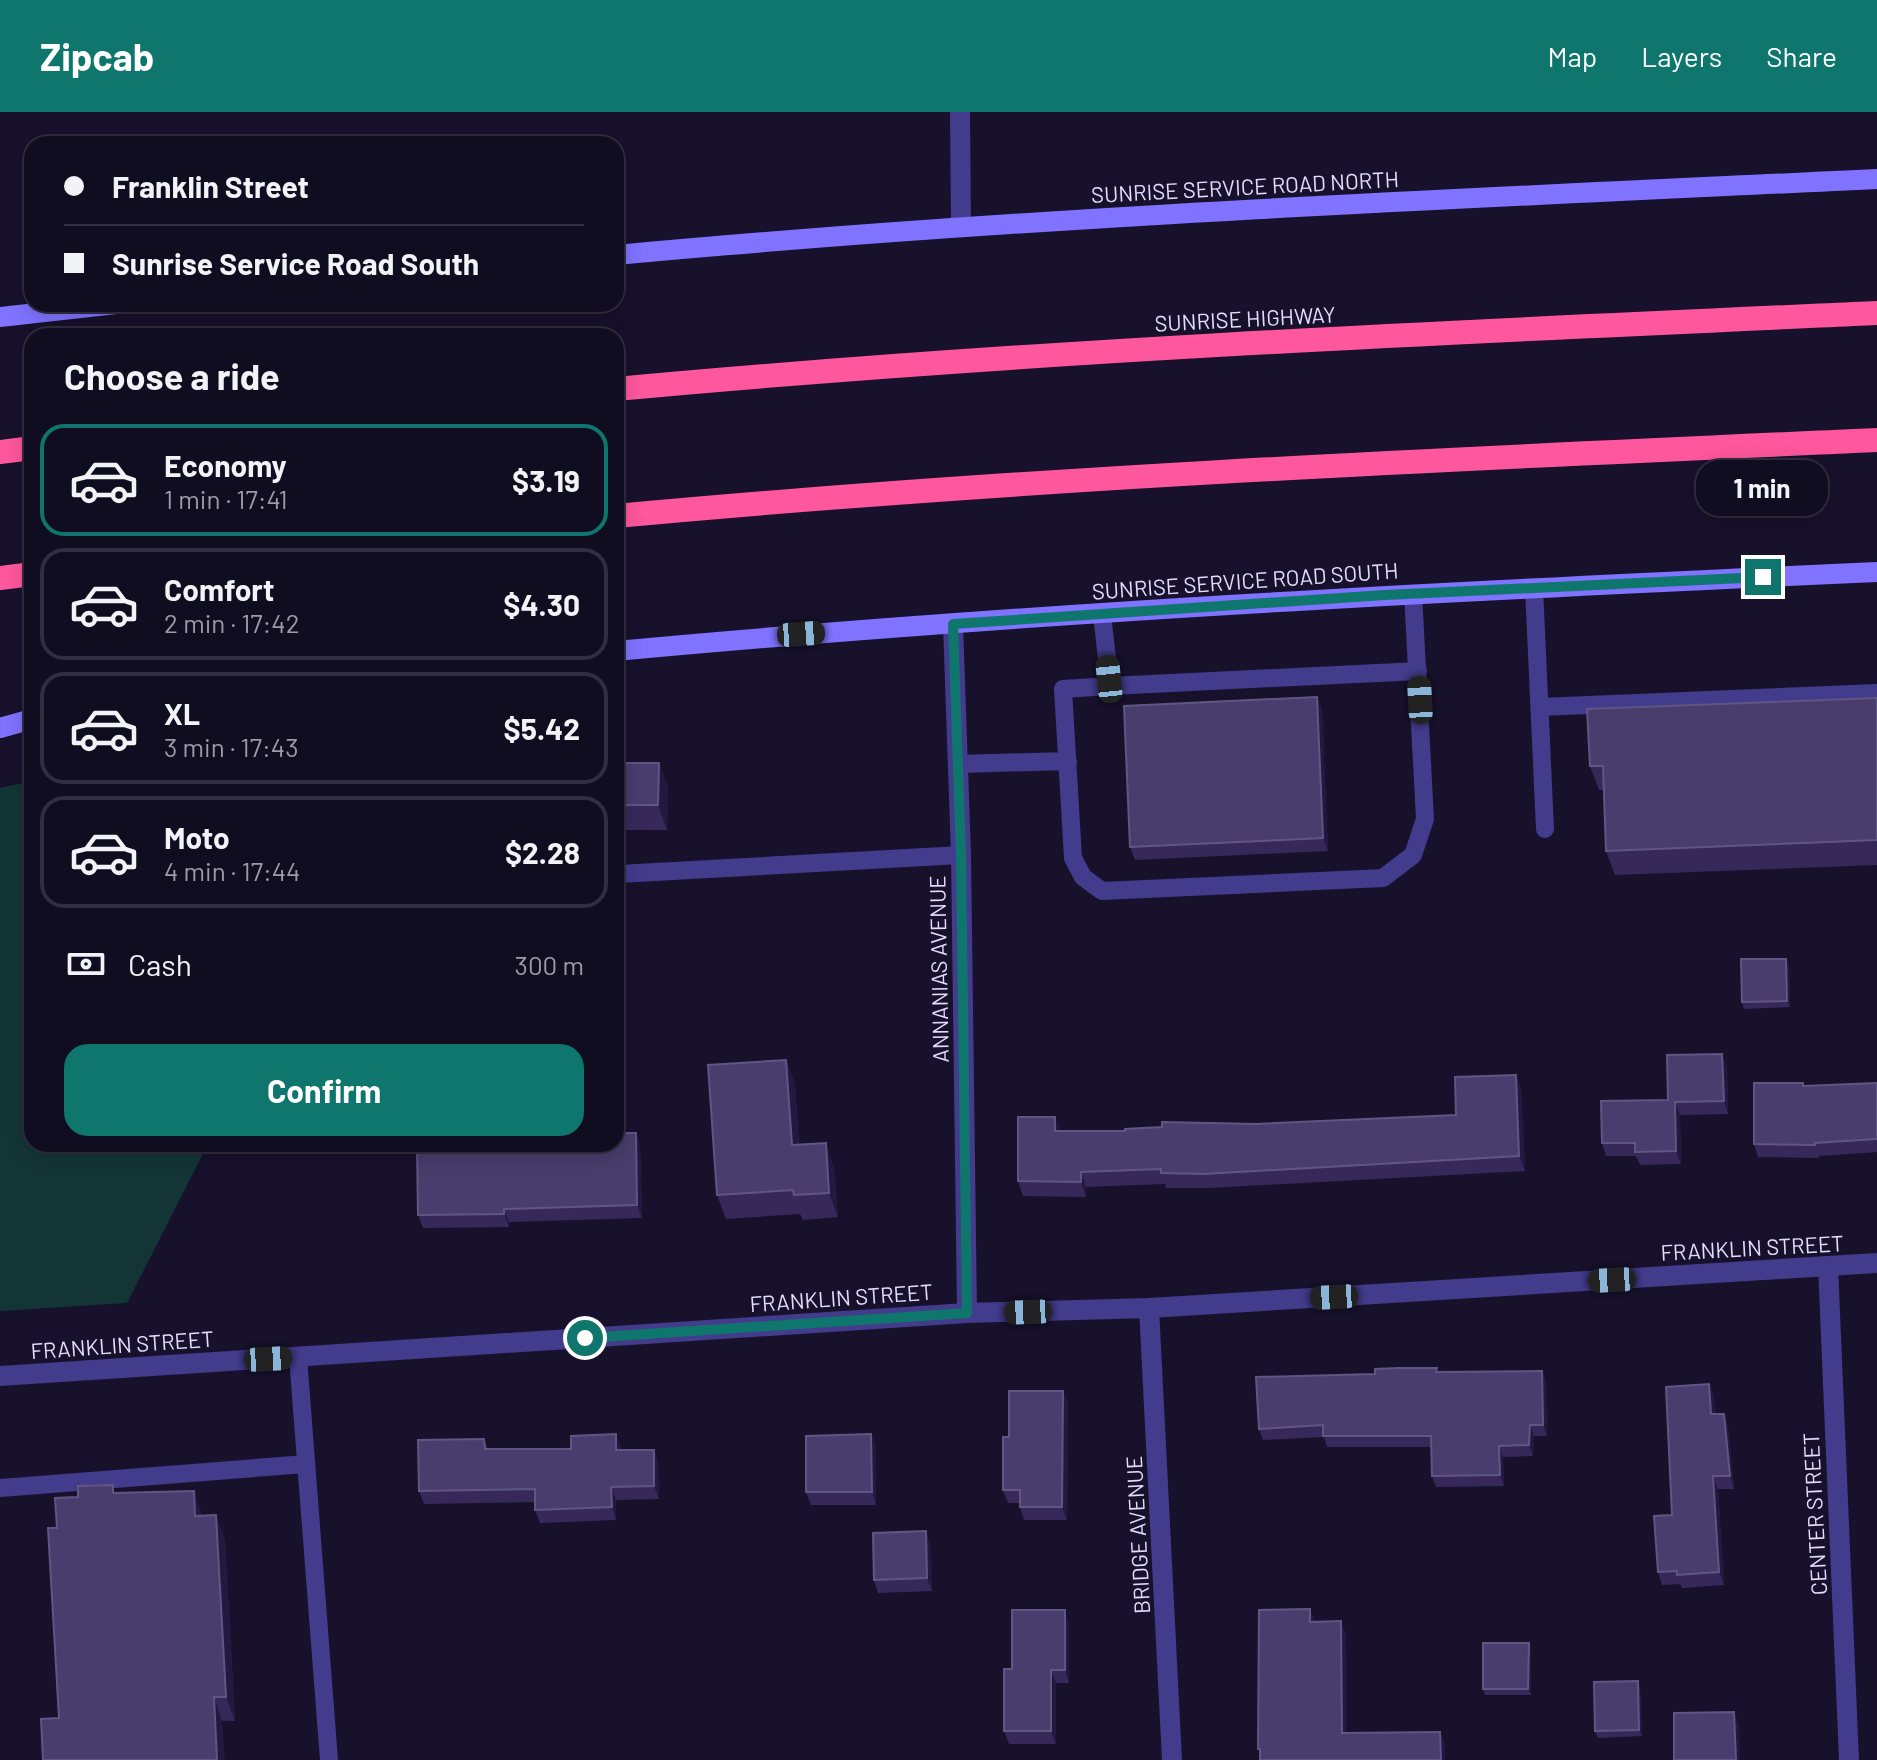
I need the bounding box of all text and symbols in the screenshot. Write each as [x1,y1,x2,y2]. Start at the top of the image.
text: Zipcab [40,33,154,79]
text: Map [1547,39,1597,73]
text: Layers [1641,39,1722,73]
text: Share [1766,39,1837,73]
street label: SUNRISE SERVICE ROAD NORTH [1090,165,1400,207]
text: Franklin Street [112,168,309,204]
text: Sunrise Service Road South [112,245,479,281]
street label: SUNRISE HIGHWAY [1154,300,1336,336]
text: Choose a ride [64,354,280,397]
icon: car [68,444,140,516]
text: Economy [164,447,287,483]
callout: 1 min [1697,461,1829,517]
text: $3.19 [512,462,580,498]
text: 1 min [1734,472,1790,503]
text: 1 min · 17:41 [164,483,288,514]
street label: SUNRISE SERVICE ROAD SOUTH [1091,556,1399,604]
route end [1745,559,1781,595]
icon: car [68,568,140,640]
text: Comfort [164,571,274,607]
text: $4.30 [503,586,580,622]
text: 2 min · 17:42 [164,607,300,638]
car [776,620,826,648]
car [1095,654,1123,704]
car [1407,675,1433,725]
icon: car [68,692,140,764]
text: XL [164,695,200,731]
text: $5.42 [504,710,580,746]
text: 3 min · 17:43 [164,731,299,762]
icon: car [68,816,140,888]
text: Moto [164,819,230,855]
text: $2.28 [505,834,580,870]
text: 4 min · 17:44 [164,855,300,886]
street label: ANNANIAS AVENUE [923,875,953,1063]
icon: cash [64,942,108,986]
text: Cash [128,946,192,982]
text: 300 m [515,949,584,980]
button: Confirm [64,1044,584,1136]
street label: FRANKLIN STREET [1660,1229,1844,1265]
car [1587,1267,1637,1293]
street label: FRANKLIN STREET [749,1278,933,1316]
car [1309,1284,1359,1310]
car [1004,1299,1052,1325]
route start [567,1320,603,1356]
street label: FRANKLIN STREET [30,1325,214,1363]
car [243,1346,293,1372]
street label: CENTER STREET [1797,1432,1831,1596]
street label: BRIDGE AVENUE [1120,1455,1154,1615]

